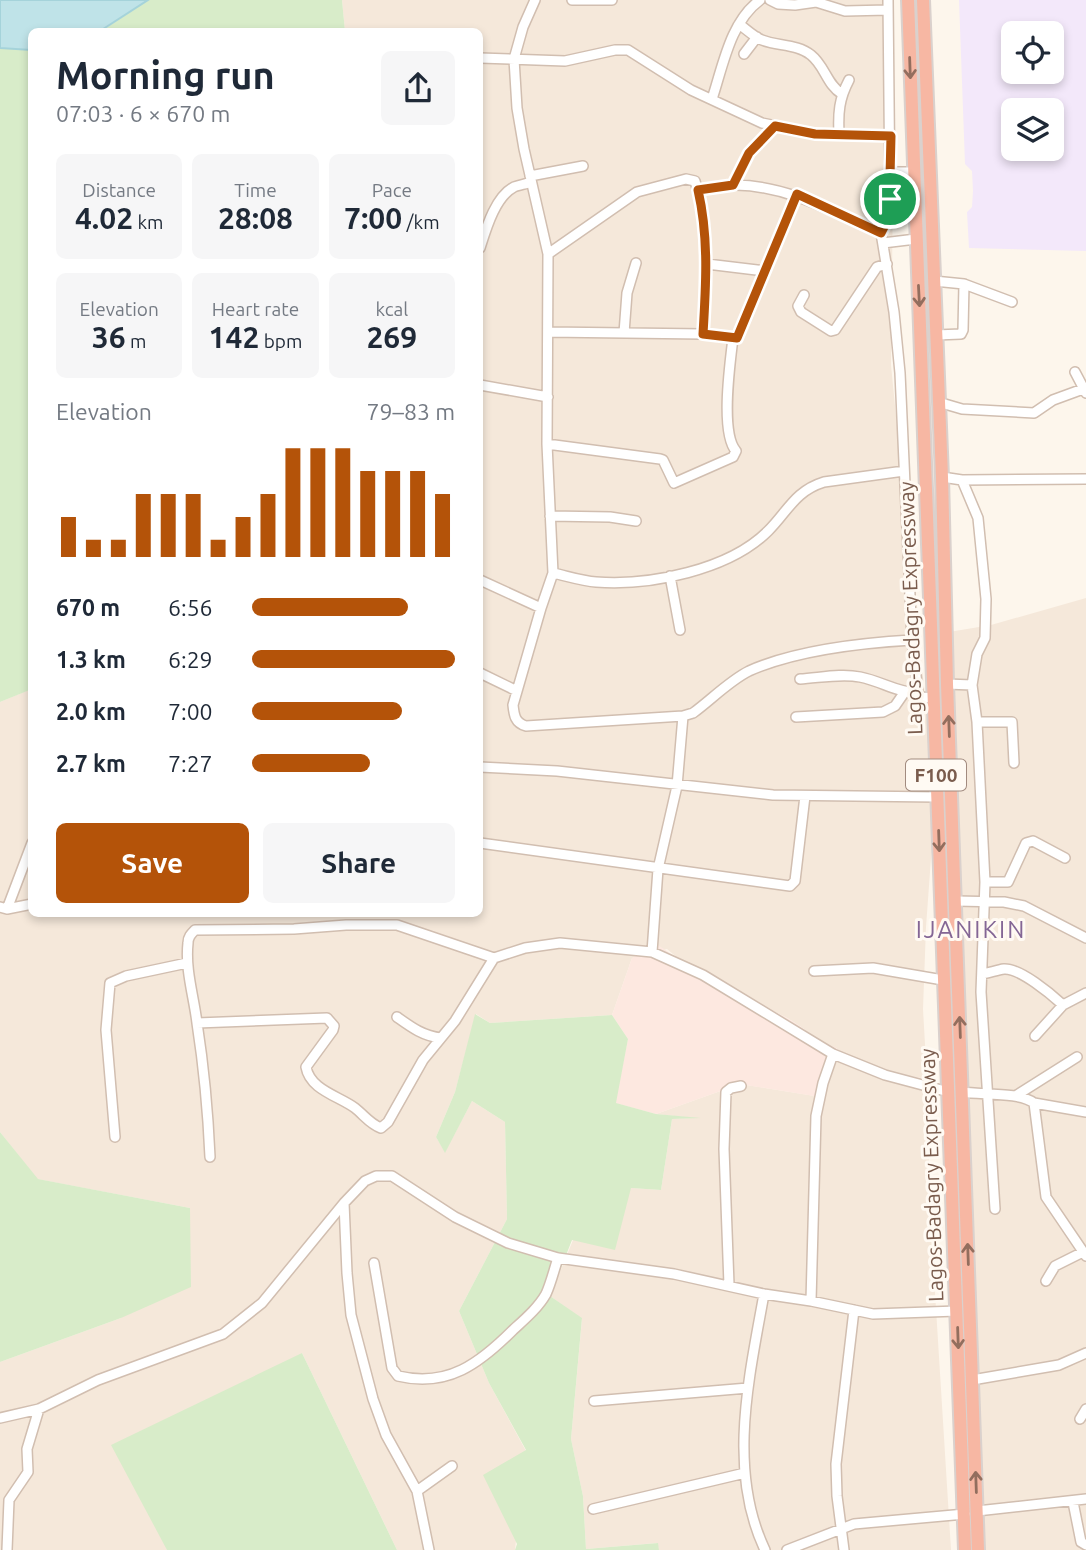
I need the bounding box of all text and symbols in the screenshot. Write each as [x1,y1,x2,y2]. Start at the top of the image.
map controls [1001,21,1064,161]
button: locate [1001,21,1064,84]
button: share [381,51,455,125]
text: Morning run [56,54,275,96]
one-way arrow [904,56,917,79]
button: layers [1001,98,1064,161]
text: 07:03 · 6 × 670 m [56,101,230,126]
pin [860,169,920,229]
text: Distance [82,179,156,201]
text: Time [234,179,277,201]
text: Pace [372,179,412,201]
icon: arrive [871,180,909,218]
text: 4.02 [75,201,133,235]
text: 28:08 [218,201,293,235]
text: 7:00 [344,201,402,235]
text: km [133,211,163,233]
text: /km [402,211,440,233]
one-way arrow [912,284,925,307]
text: Elevation [80,298,159,320]
text: Heart rate [212,298,299,320]
text: kcal [375,298,408,320]
text: 36 [92,320,126,354]
text: 142 [209,320,259,354]
text: 269 [366,320,417,354]
text: m [126,330,146,352]
text: bpm [259,330,302,352]
text: Elevation [56,399,152,424]
text: 79–83 m [367,399,455,424]
street label: Lagos-Badagry Expressway [894,481,926,735]
text: 670 m [56,595,120,620]
text: 6:56 [168,595,213,620]
text: 1.3 km [56,647,126,672]
text: 6:29 [168,647,213,672]
text: 2.0 km [56,699,126,724]
text: 7:00 [168,699,213,724]
one-way arrow [942,715,955,738]
text: 2.7 km [56,751,126,776]
text: 7:27 [168,751,213,776]
road number: F100 [906,760,966,790]
button: Save [56,823,249,903]
button: Share [263,823,455,903]
one-way arrow [932,829,945,852]
district label: IJANIKIN [916,916,1026,943]
one-way arrow [953,1016,966,1039]
street label: Lagos-Badagry Expressway [915,1048,947,1302]
one-way arrow [961,1243,974,1266]
one-way arrow [952,1326,965,1349]
one-way arrow [969,1471,983,1494]

